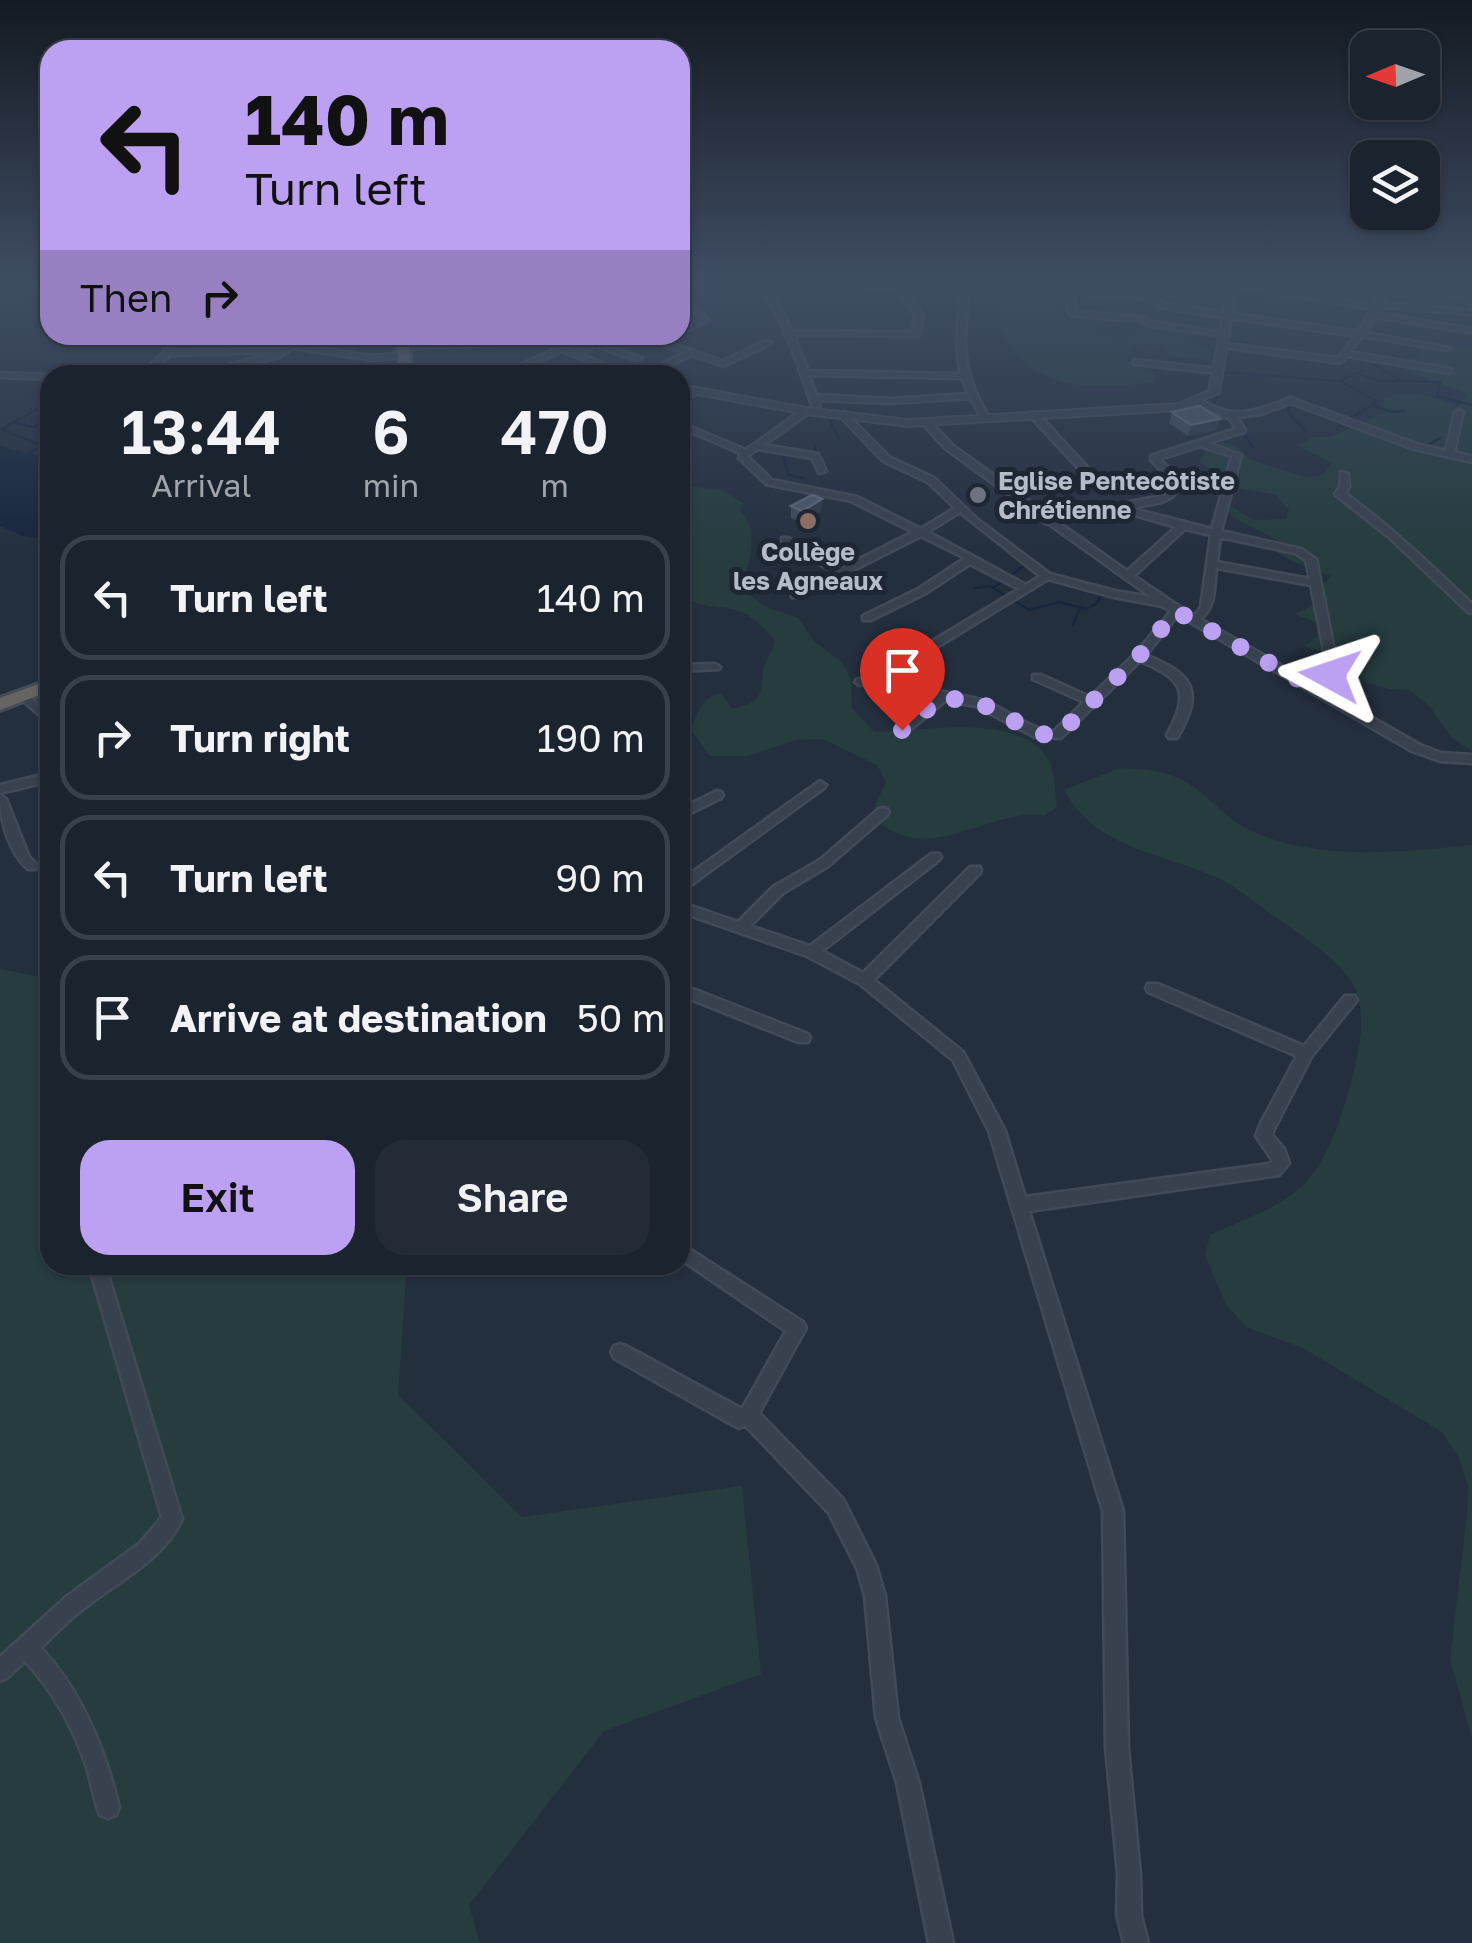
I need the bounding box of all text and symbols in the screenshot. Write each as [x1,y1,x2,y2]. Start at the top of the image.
north arrow [1350,30,1440,120]
map controls [1350,30,1440,230]
text: 140 m [245,76,449,160]
icon: left [80,80,210,210]
button: layers [1350,140,1440,230]
text: Turn left [245,161,427,215]
icon: right [192,270,247,325]
text: Then [80,275,172,320]
text: 13:44 [121,395,282,467]
text: 6 [372,395,410,467]
text: 470 [500,395,609,467]
place label: Eglise Pentecôtiste Chrétienne [998,465,1235,525]
text: Arrival [151,466,251,504]
text: min [363,466,419,504]
text: m [540,466,569,504]
marker: Eglise Pentecôtiste Chrétienne [967,484,989,506]
marker: Collège les Agneaux [797,510,819,532]
place label: Collège les Agneaux [733,536,883,596]
icon: left [85,570,140,625]
text: Turn left [170,575,328,620]
text: 140 m [537,575,645,620]
position arrow [1278,623,1382,727]
pin [860,628,945,731]
icon: arrive [875,643,930,698]
icon: right [85,710,140,765]
text: Turn right [170,715,350,760]
text: 190 m [537,715,645,760]
icon: left [85,850,140,905]
text: Turn left [170,855,328,900]
text: 90 m [555,855,645,900]
icon: arrive [85,990,140,1045]
text: Arrive at destination [170,995,547,1040]
text: 50 m [577,995,665,1040]
button: Exit [80,1140,355,1255]
button: Share [375,1140,650,1255]

